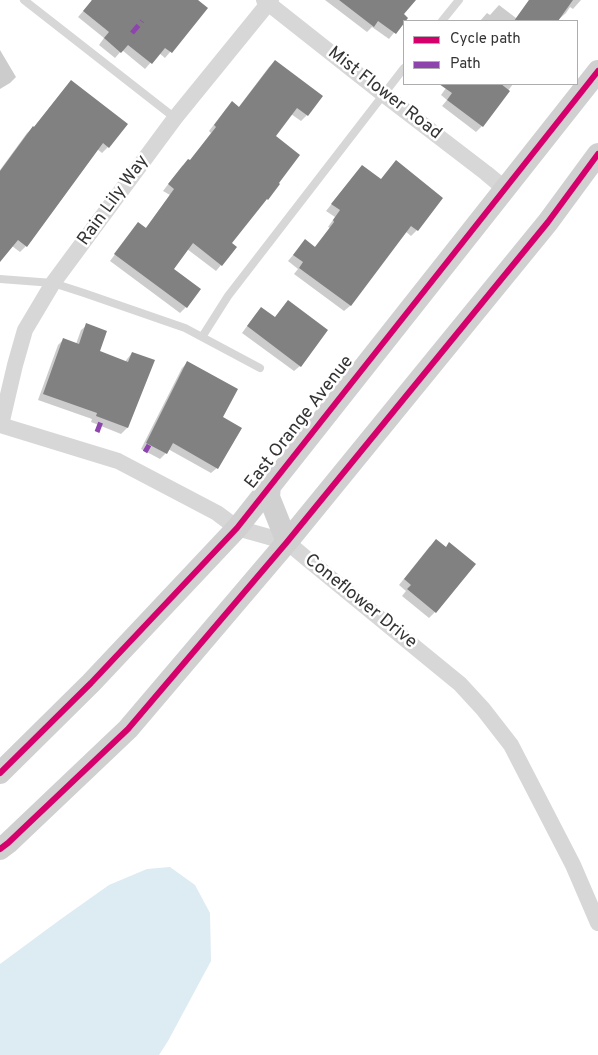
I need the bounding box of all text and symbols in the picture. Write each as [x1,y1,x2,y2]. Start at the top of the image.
legend [403,20,578,85]
text: Cycle path [450,30,521,49]
street label: Mist Flower Road [323,43,445,145]
text: Path [450,55,481,74]
street label: Rain Lily Way [74,151,154,251]
street label: East Orange Avenue [241,352,359,494]
street label: Coneflower Drive [299,550,421,654]

